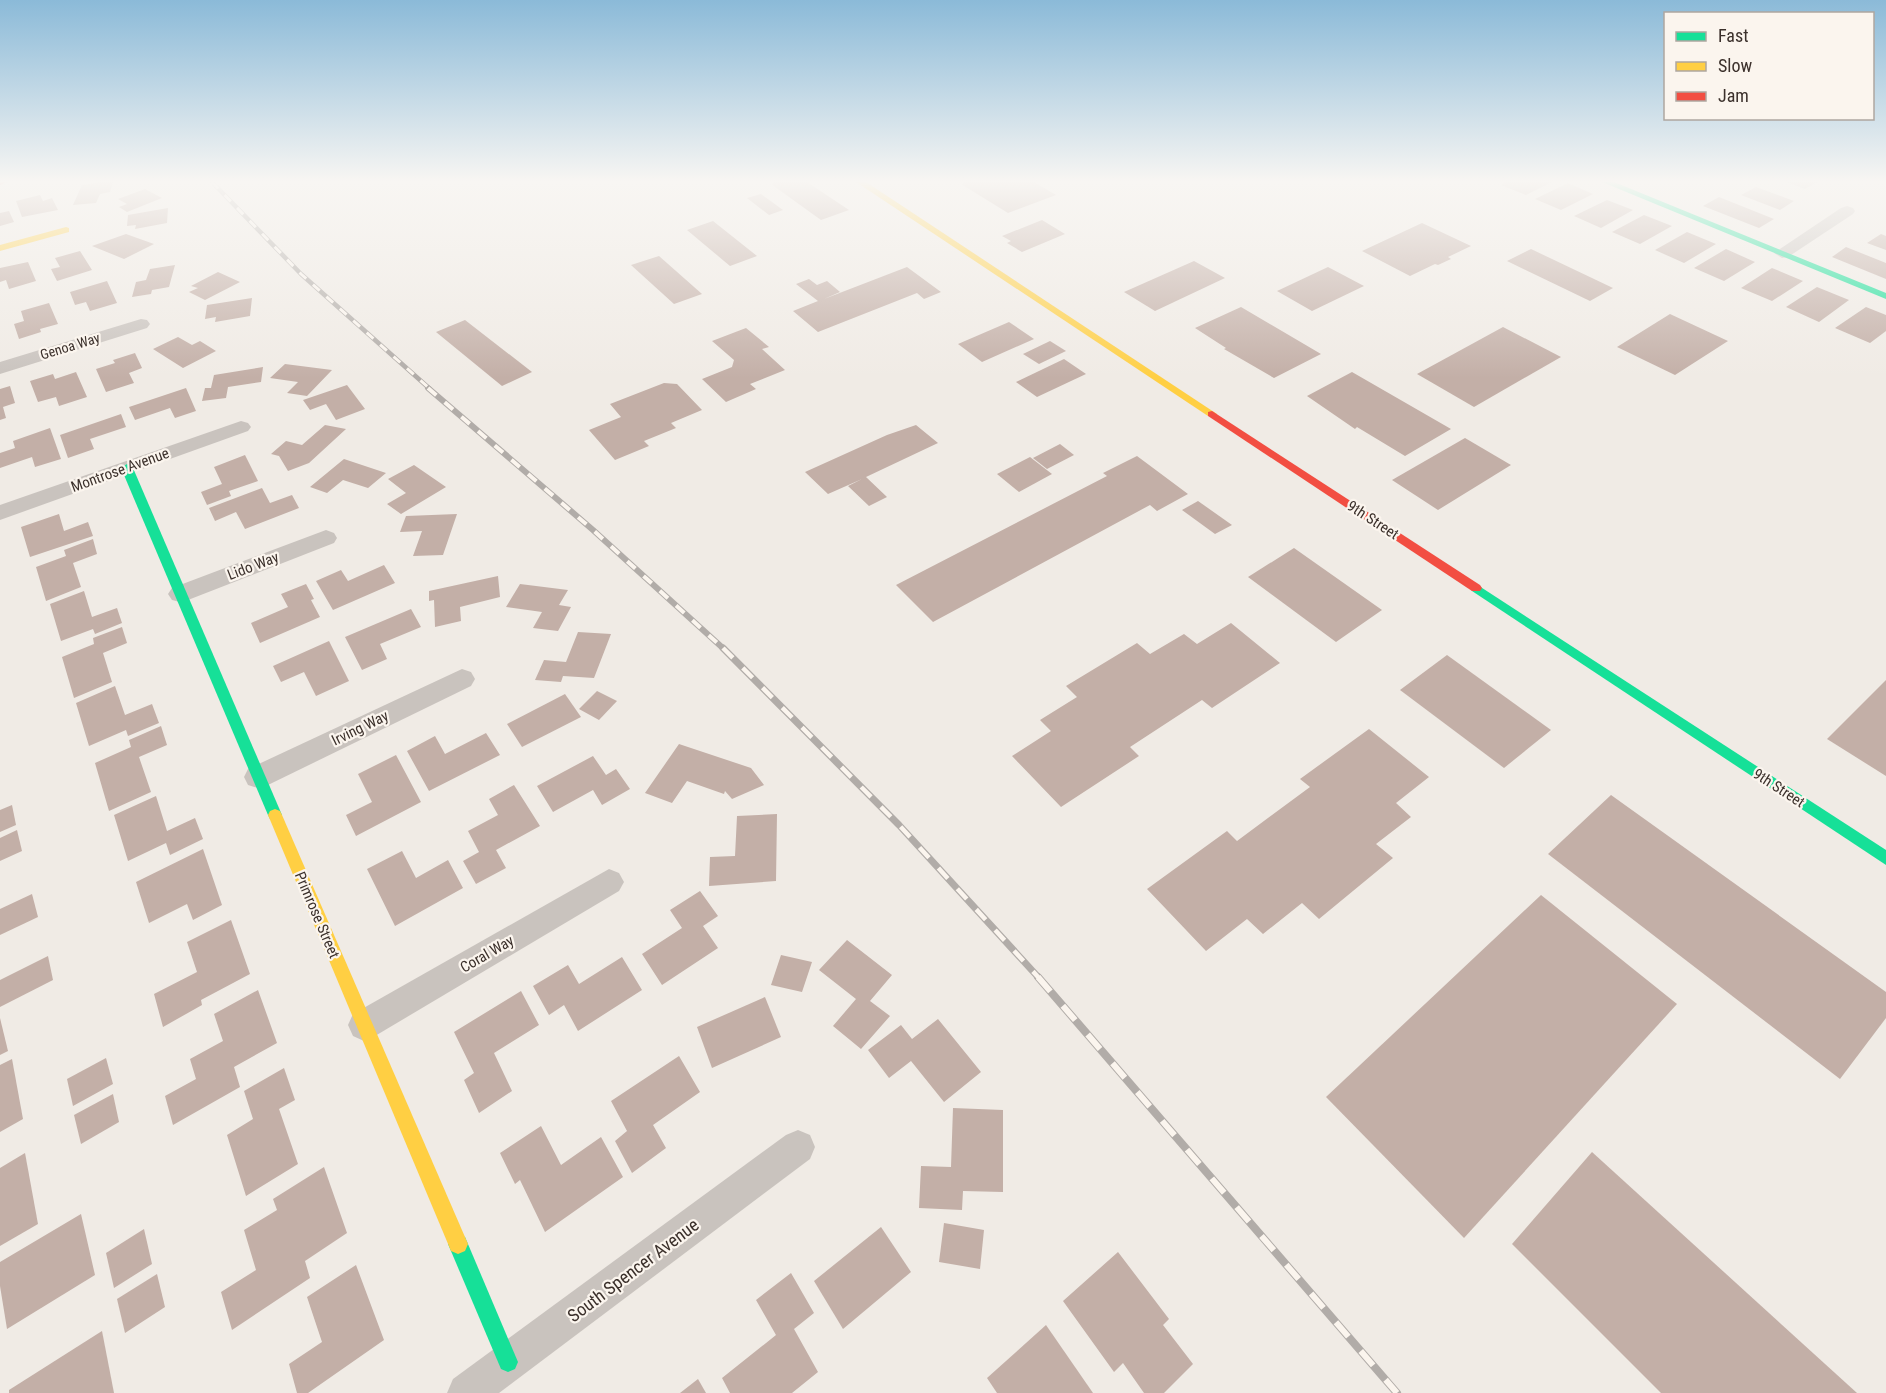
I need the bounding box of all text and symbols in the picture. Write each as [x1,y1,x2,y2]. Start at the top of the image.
legend [1664,12,1874,120]
text: Fast [1718,25,1749,46]
text: Slow [1718,55,1753,76]
text: Jam [1718,85,1749,106]
street label: Genoa Way [38,329,102,363]
street label: Montrose Avenue [69,444,171,496]
street label: 9th Street [1344,497,1402,543]
street label: Lido Way [225,548,281,584]
street label: Irving Way [329,707,391,749]
street label: 9th Street [1750,765,1808,811]
street label: Primrose Street [291,869,343,961]
street label: Coral Way [457,931,517,977]
street label: South Spencer Avenue [563,1214,703,1326]

